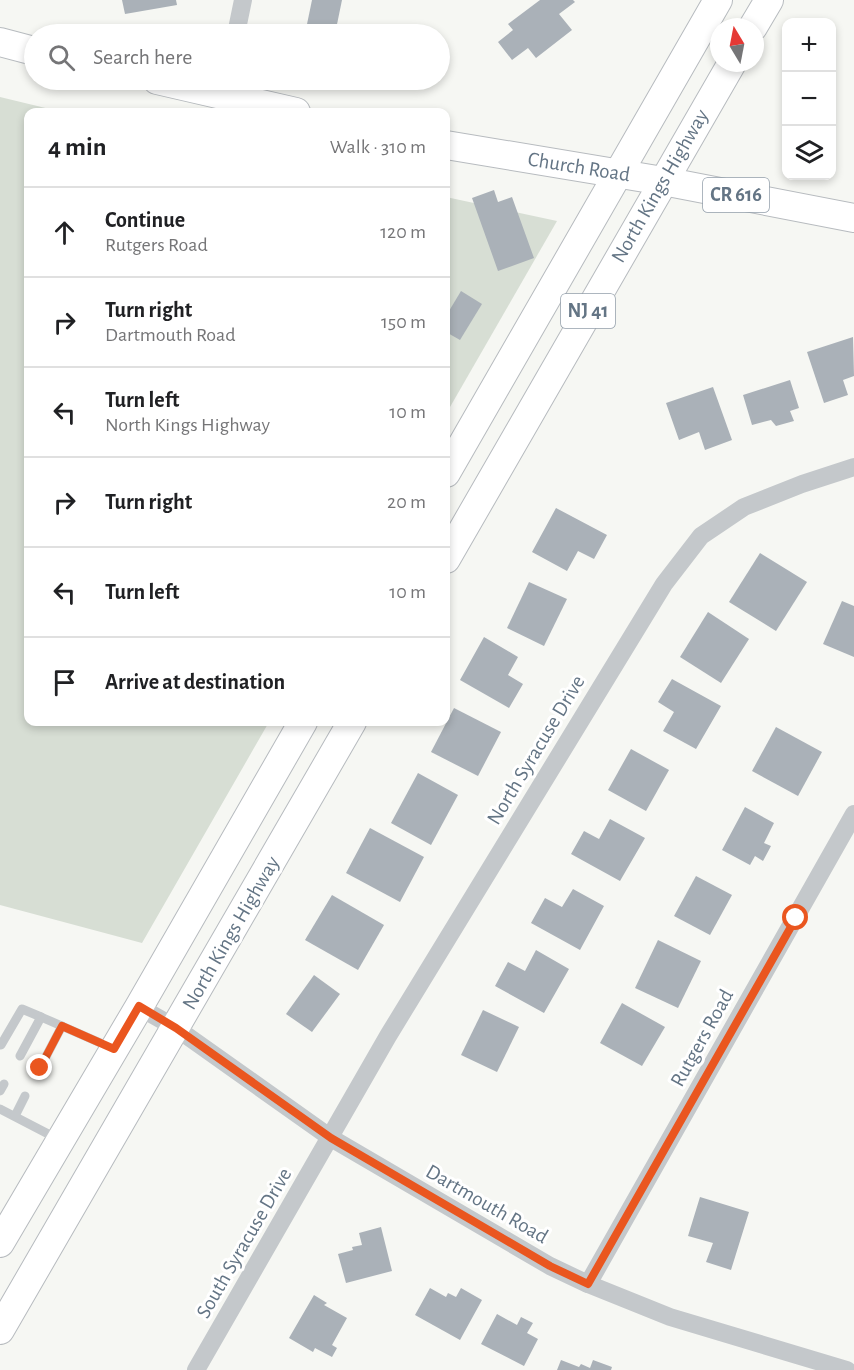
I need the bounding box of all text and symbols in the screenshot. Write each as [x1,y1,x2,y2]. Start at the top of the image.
north arrow [710,18,764,72]
map controls [782,18,836,180]
button: + [782,18,836,72]
search box [24,24,450,90]
icon: search [45,41,78,74]
text: Search here [93,46,192,68]
button: − [782,72,836,126]
street label: North Kings Highway [608,106,712,266]
button: layers [782,126,836,180]
text: 4 min [48,134,107,160]
text: Walk · 310 m [330,137,426,157]
street label: Church Road [526,149,632,185]
road number: CR 616 [703,178,769,212]
text: Continue [105,209,185,231]
icon: ahead [48,216,81,249]
text: 120 m [380,222,426,242]
text: Rutgers Road [105,235,208,255]
road number: NJ 41 [561,294,615,328]
text: Turn right [105,299,192,321]
icon: right [48,306,81,339]
text: 150 m [381,312,426,332]
text: Dartmouth Road [105,325,236,345]
text: Turn left [105,389,179,411]
icon: left [48,396,81,429]
text: 10 m [389,402,426,422]
text: North Kings Highway [105,415,270,435]
icon: right [48,486,81,519]
text: Turn right [105,491,192,513]
text: 20 m [387,492,426,512]
icon: left [48,576,81,609]
text: Turn left [105,581,179,603]
text: 10 m [389,582,426,602]
icon: arrive [48,666,81,699]
text: Arrive at destination [105,671,285,693]
street label: North Syracuse Drive [483,672,589,828]
street label: North Kings Highway [179,853,283,1013]
route start [782,904,808,930]
street label: Rutgers Road [667,986,737,1090]
route end [26,1054,52,1080]
street label: Dartmouth Road [422,1161,552,1247]
street label: South Syracuse Drive [192,1164,296,1322]

